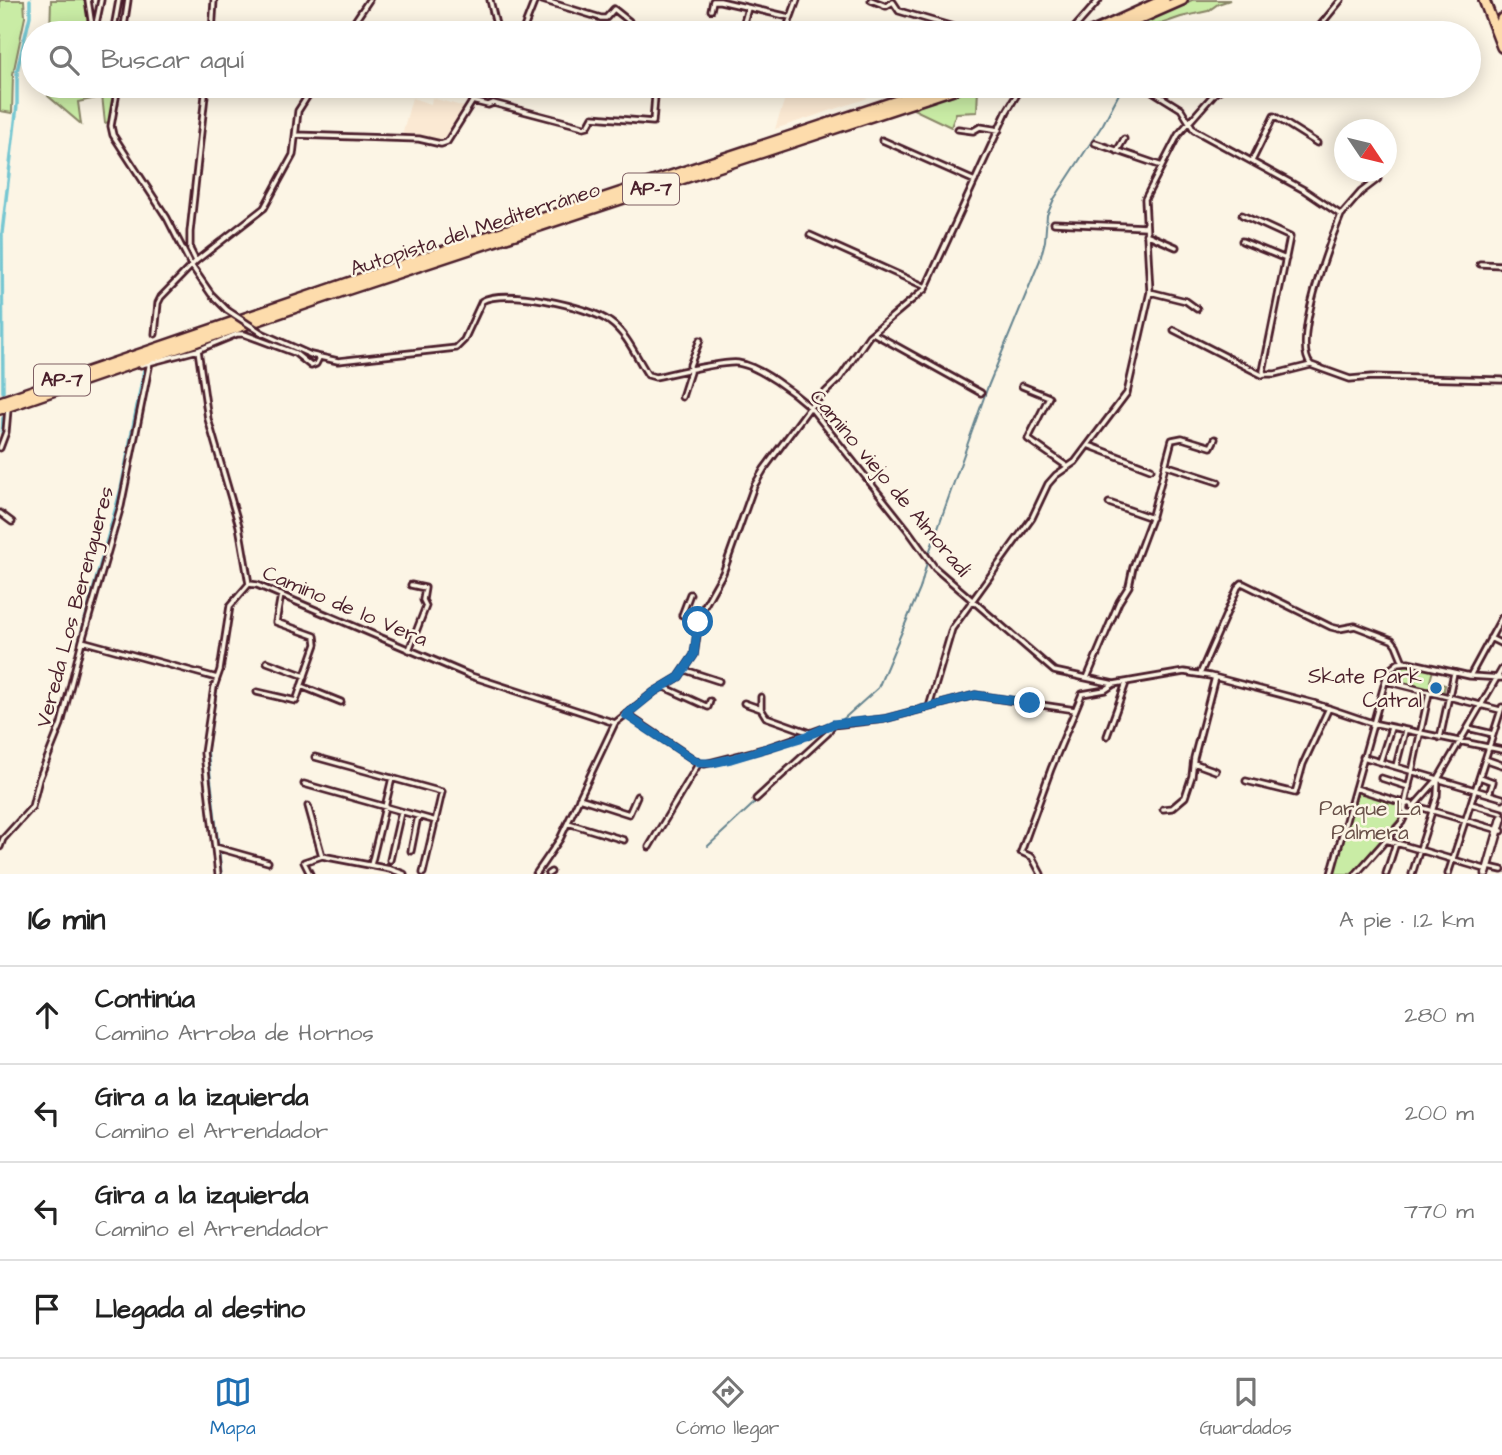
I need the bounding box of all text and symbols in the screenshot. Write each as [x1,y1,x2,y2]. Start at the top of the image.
search box [21,21,1481,98]
icon: search [45,41,83,79]
text: Buscar aquí [101,42,244,78]
north arrow [1334,119,1397,182]
road number: AP-7 [623,174,679,204]
street label: Autopista del Mediterráneo [346,175,604,284]
road number: AP-7 [34,364,90,396]
street label: Camino viejo de Almoradí [803,383,978,584]
street label: Vereda Los Berengueres [29,483,123,731]
street label: Camino de lo Vera [258,558,432,654]
route start [682,606,713,637]
place label: Skate Park Catral [1308,662,1422,715]
marker: Skate Park Catral [1428,680,1444,696]
route end [1014,687,1045,718]
park label: Parque La Palmera [1319,794,1421,847]
text: 16 min [28,899,106,941]
text: A pie · 1.2 km [1339,904,1474,936]
text: Continúa [95,981,195,1017]
icon: ahead [28,996,66,1034]
text: 280 m [1404,999,1474,1031]
text: Camino Arroba de Hornos [95,1017,374,1049]
text: Gira a la izquierda [95,1079,309,1115]
icon: left [28,1094,66,1132]
text: 200 m [1405,1097,1474,1129]
text: Camino el Arrendador [95,1115,328,1147]
text: Gira a la izquierda [95,1177,309,1213]
icon: left [28,1192,66,1230]
text: 770 m [1404,1195,1474,1227]
text: Camino el Arrendador [95,1213,328,1245]
icon: arrive [28,1290,66,1328]
text: Llegada al destino [95,1291,305,1327]
tab: Mapa [210,1373,256,1442]
tab: Cómo llegar [676,1373,779,1442]
tab: Guardados [1200,1373,1292,1442]

